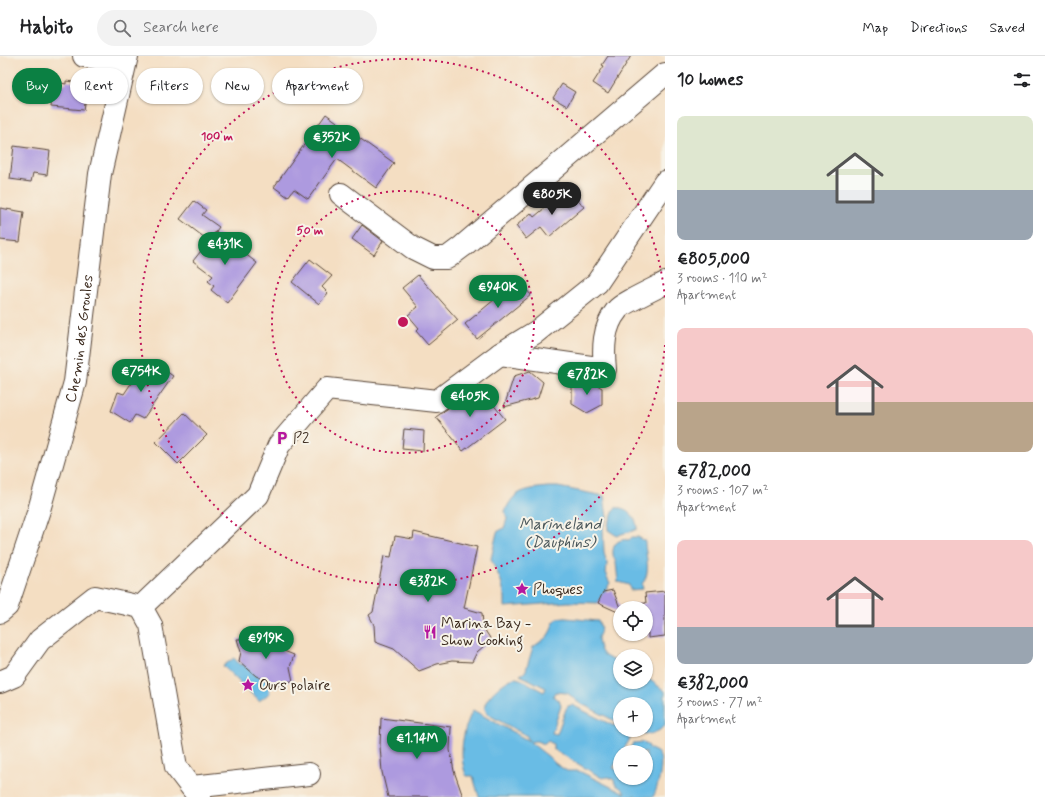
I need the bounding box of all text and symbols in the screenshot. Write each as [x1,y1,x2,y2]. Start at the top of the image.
search box [97,10,377,46]
text: Habito [20,15,73,40]
icon: search [111,17,133,39]
text: Search here [143,18,219,38]
text: Map [862,19,888,37]
text: Directions [910,19,968,37]
text: Saved [990,19,1025,37]
chip: Buy [12,68,62,104]
chip: Rent [70,68,128,104]
chip: Filters [136,68,203,104]
chip: New [211,68,264,104]
chip: Apartment [272,68,363,104]
text: 10 homes [677,69,743,91]
icon: filters [1011,69,1033,91]
pin: €352K [304,125,360,159]
text: 100 m [201,129,234,145]
text: €352K [313,129,351,146]
icon: home [819,142,891,214]
pin: €805K [524,182,580,216]
text: €805K [532,186,572,203]
text: 50 m [297,223,324,239]
pin: €431K [197,232,253,266]
text: €431K [207,236,243,253]
text: €805,000 [677,248,750,270]
text: 3 rooms · 110 m² [677,270,767,287]
street label: Chemin des Groules [61,273,99,405]
pin: €940K [470,275,526,309]
text: €940K [478,279,518,296]
text: Apartment [677,287,736,304]
centre of rings [396,315,410,329]
icon: home [819,354,891,426]
pin: €754K [113,359,169,393]
pin: €782K [559,362,615,396]
text: €754K [121,363,161,380]
text: €782K [567,366,607,383]
pin: €405K [442,384,498,418]
text: €405K [450,388,490,405]
place label: P2 [293,429,309,449]
parking icon: P2 [274,430,290,446]
text: €782,000 [677,460,751,482]
text: 3 rooms · 107 m² [677,482,769,499]
text: Apartment [677,499,736,516]
water label: Marineland (Dauphins) [519,514,603,553]
icon: home [819,566,891,638]
pin: €382K [400,569,456,603]
text: €382K [409,573,447,590]
place label: Phoques [533,580,583,600]
place icon: Phoques [514,581,530,597]
map controls [613,601,653,785]
button: locate [613,601,653,641]
place label: Marina Bay - Show Cooking [441,614,532,652]
restaurant icon: Marina Bay - Show Cooking [422,624,438,640]
pin: €919K [238,626,294,660]
text: €919K [248,630,284,647]
button: layers [613,649,653,689]
text: €382,000 [677,672,748,694]
place label: Ours polaire [259,676,331,696]
place icon: Ours polaire [240,677,256,693]
text: 3 rooms · 77 m² [677,694,763,711]
button: + [613,697,653,737]
text: Apartment [677,711,736,728]
pin: €1.14M [384,726,450,760]
text: €1.14M [396,730,438,747]
button: − [613,745,653,785]

